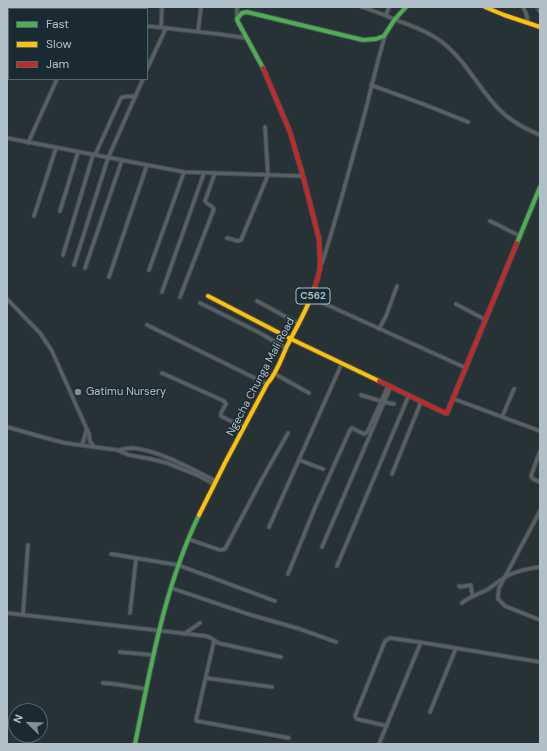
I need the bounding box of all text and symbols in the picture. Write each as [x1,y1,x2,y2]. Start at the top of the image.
legend [8,8,148,80]
text: Fast [46,16,69,32]
text: Slow [46,36,72,52]
text: Jam [46,56,69,72]
road number: C562 [296,288,330,304]
street label: Ngecha Chunga Mali Road [224,316,298,438]
place label: Gatimu Nursery [86,385,166,399]
marker: Gatimu Nursery [73,387,83,397]
north arrow [8,703,48,743]
text: N [10,712,26,725]

